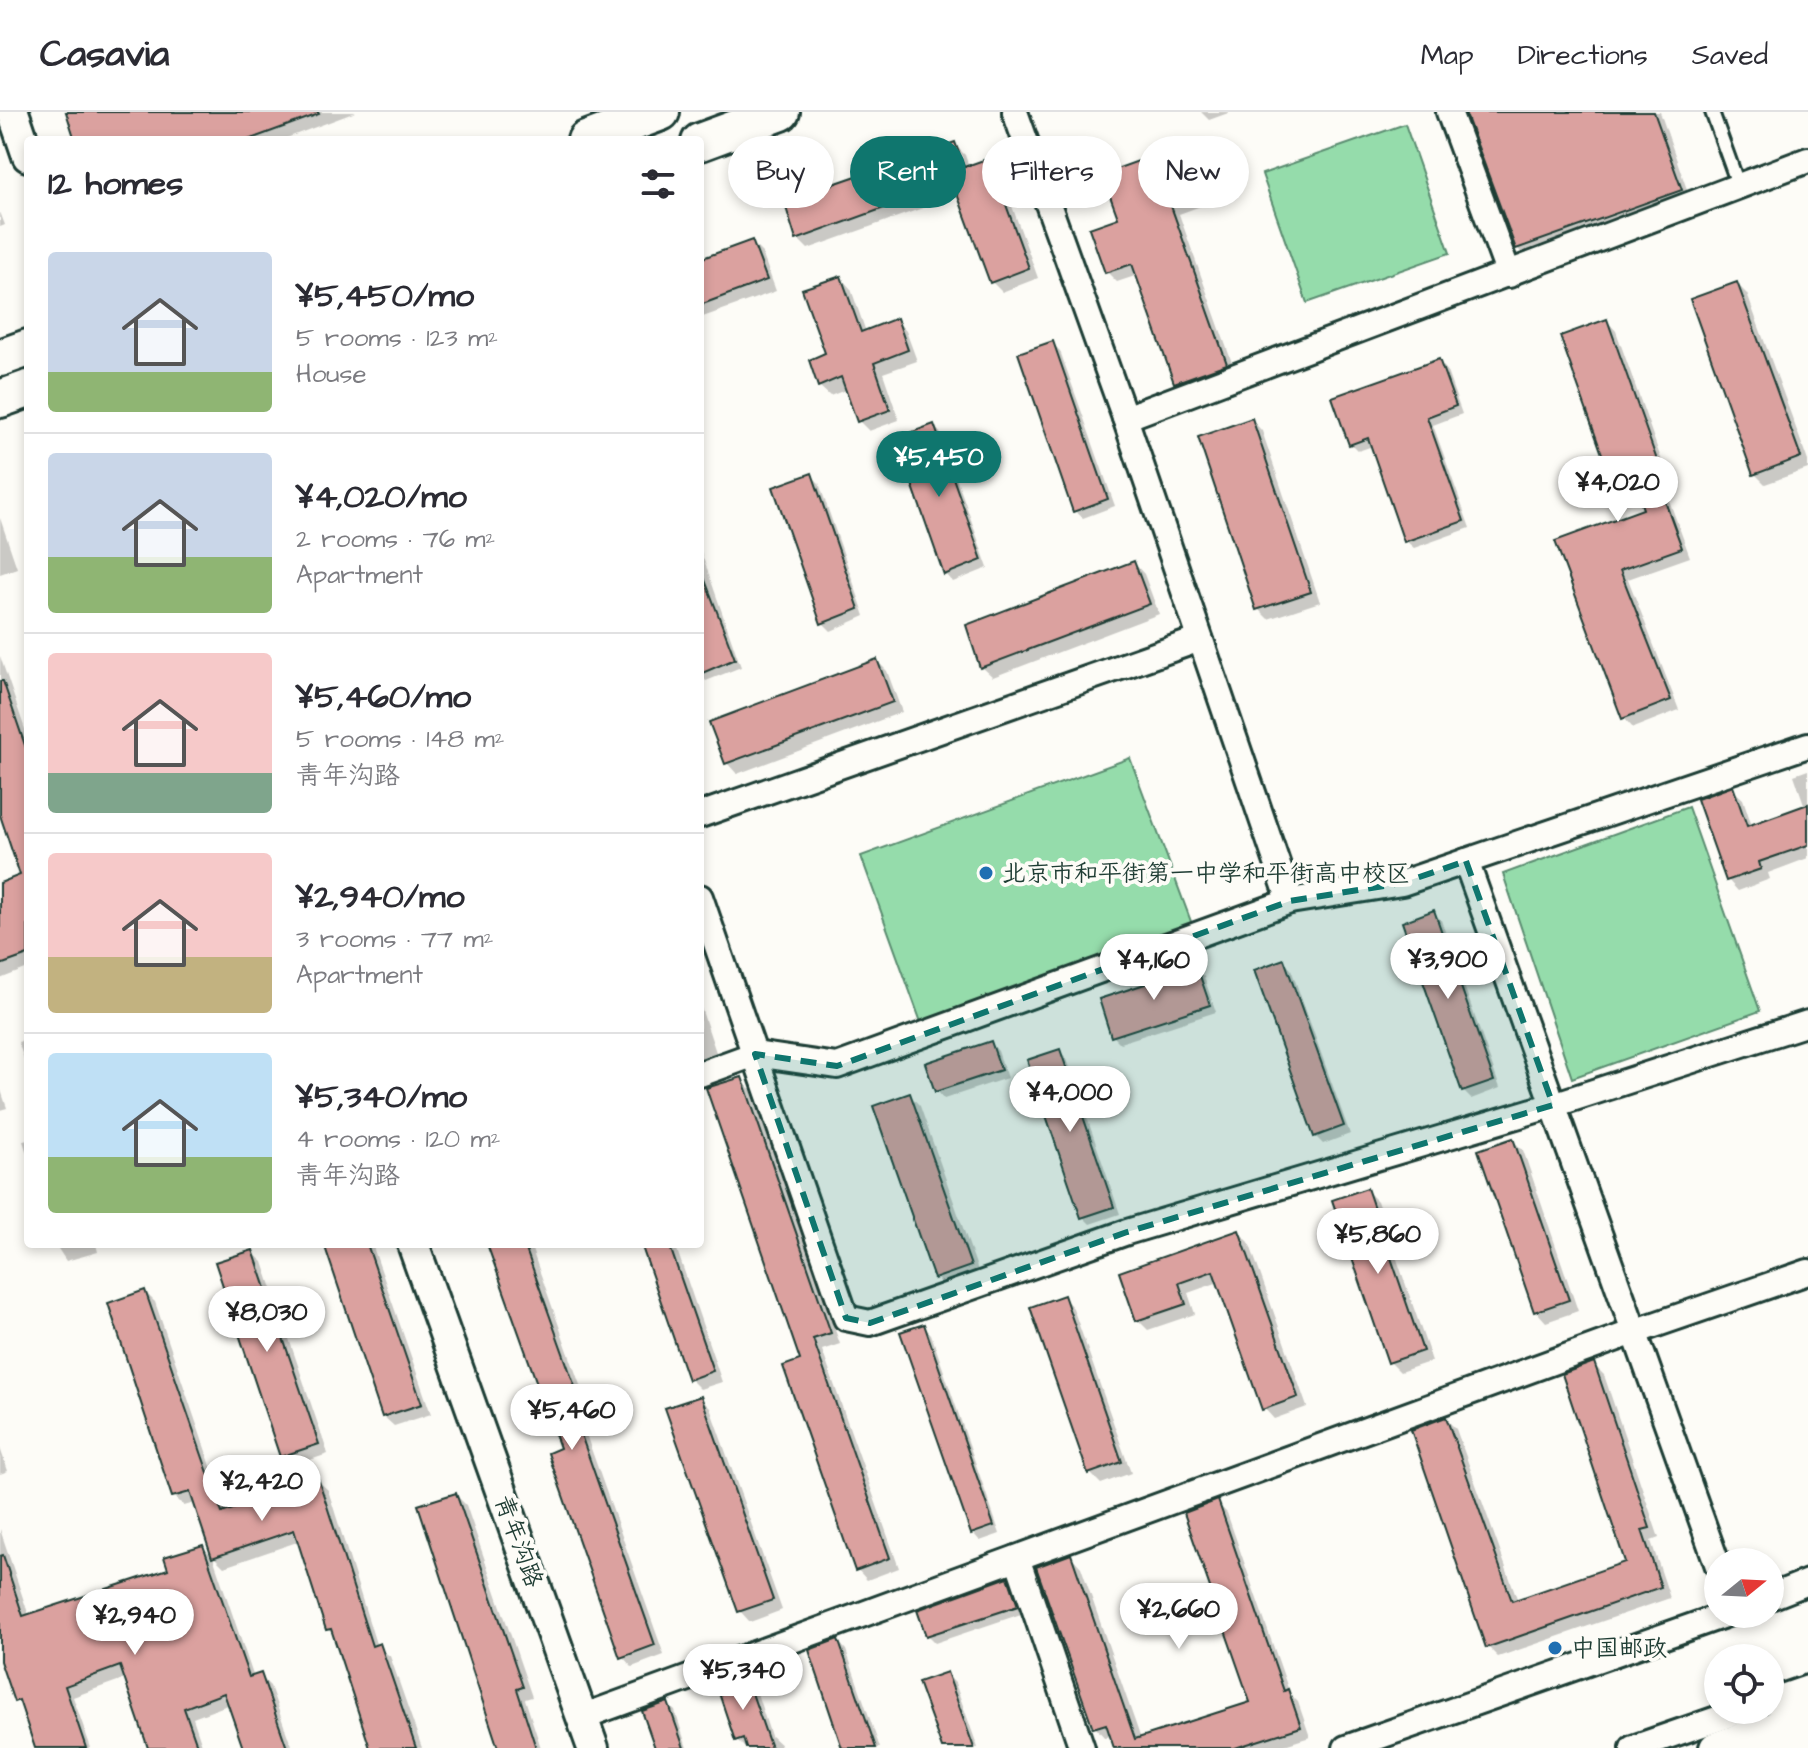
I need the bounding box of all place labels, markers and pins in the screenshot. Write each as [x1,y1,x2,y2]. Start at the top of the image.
pin: ¥5,450 [874,431,1004,499]
pin: ¥4,020 [1553,456,1683,524]
place label: 北京市和平街第一中学和平街高中校区 [1002,857,1410,891]
marker: 北京市和平街第一中学和平街高中校区 [977,864,995,882]
pin: ¥3,900 [1383,933,1513,1001]
pin: ¥4,160 [1089,934,1219,1002]
pin: ¥4,000 [1005,1066,1135,1134]
pin: ¥5,860 [1313,1208,1443,1276]
pin: ¥8,030 [202,1286,332,1354]
pin: ¥5,460 [507,1384,637,1452]
pin: ¥2,420 [197,1455,327,1523]
pin: ¥2,660 [1114,1583,1244,1651]
pin: ¥2,940 [70,1589,200,1657]
place label: 中国邮政 [1571,1632,1667,1666]
marker: 中国邮政 [1546,1639,1564,1657]
pin: ¥5,340 [678,1644,808,1712]

